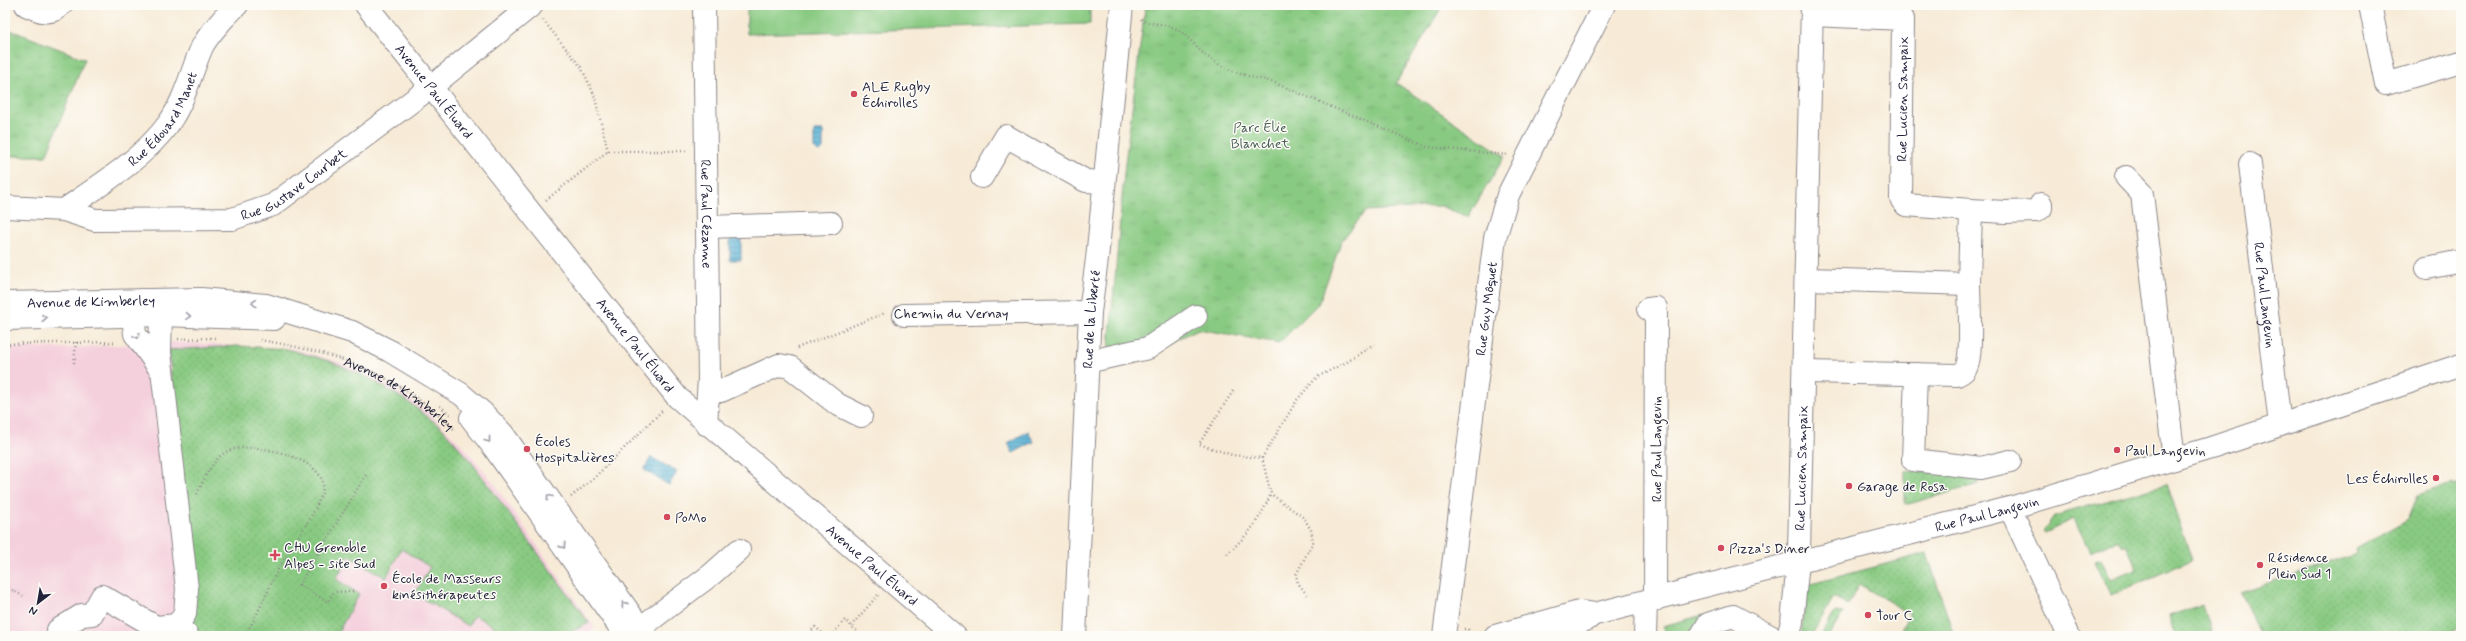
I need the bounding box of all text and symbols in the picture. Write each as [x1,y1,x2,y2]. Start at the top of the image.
street label: Rue Lucien Sampaix [1893,36,1913,162]
street label: Avenue Paul Éluard [390,41,477,143]
street label: Rue Édouard Manet [125,69,202,171]
place label: ALE Rugby Échirolles [862,78,930,112]
marker: ALE Rugby Échirolles [849,89,859,99]
park label: Parc Élie Blanchet [1231,119,1290,153]
street label: Rue Gustave Courbet [239,144,351,225]
street label: Rue Paul Cézanne [696,159,716,269]
street label: Rue Paul Langevin [2249,241,2279,349]
street label: Rue Guy Môquet [1472,261,1502,357]
street label: Rue de la Liberté [1079,269,1105,369]
street label: Avenue de Kimberley [27,292,155,313]
street label: Avenue Paul Éluard [592,295,678,397]
one-way arrow [251,299,257,308]
street label: Chemin du Vernay [893,305,1009,323]
one-way arrow [185,311,191,320]
one-way arrow [41,314,47,322]
one-way arrow [132,332,140,339]
street label: Avenue de Kimberley [341,353,458,435]
street label: Rue Paul Langevin [1648,396,1668,502]
street label: Rue Lucien Sampaix [1792,405,1812,531]
place label: Écoles Hospitalières [535,433,615,467]
one-way arrow [483,436,490,443]
place label: Paul Langevin [2125,442,2206,462]
marker: Écoles Hospitalières [522,444,532,454]
marker: Paul Langevin [2112,445,2122,455]
place label: Les Échirolles [2347,470,2428,488]
marker: Les Échirolles [2431,473,2441,483]
place label: Garage de Rosa [1857,478,1948,497]
marker: Garage de Rosa [1844,481,1854,491]
street label: Rue Paul Langevin [1933,492,2041,537]
one-way arrow [547,495,554,502]
place label: PoMo [675,509,707,527]
marker: PoMo [662,512,672,522]
street label: Avenue Paul Éluard [822,521,922,610]
place label: CHU Grenoble Alpes - site Sud [284,539,375,573]
place label: Pizza's Diner [1729,540,1810,558]
one-way arrow [558,542,566,549]
marker: Pizza's Diner [1716,543,1726,553]
marker: CHU Grenoble Alpes - site Sud [269,549,281,561]
place label: Résidence Plein Sud 1 [2268,549,2331,583]
marker: Résidence Plein Sud 1 [2255,560,2265,570]
place label: École de Masseurs kinésithérapeutes [392,570,501,604]
marker: École de Masseurs kinésithérapeutes [379,581,389,591]
north arrow [18,583,58,623]
one-way arrow [621,601,629,608]
text: N [27,603,40,619]
place label: Tour C [1876,607,1913,625]
marker: Tour C [1863,610,1873,620]

